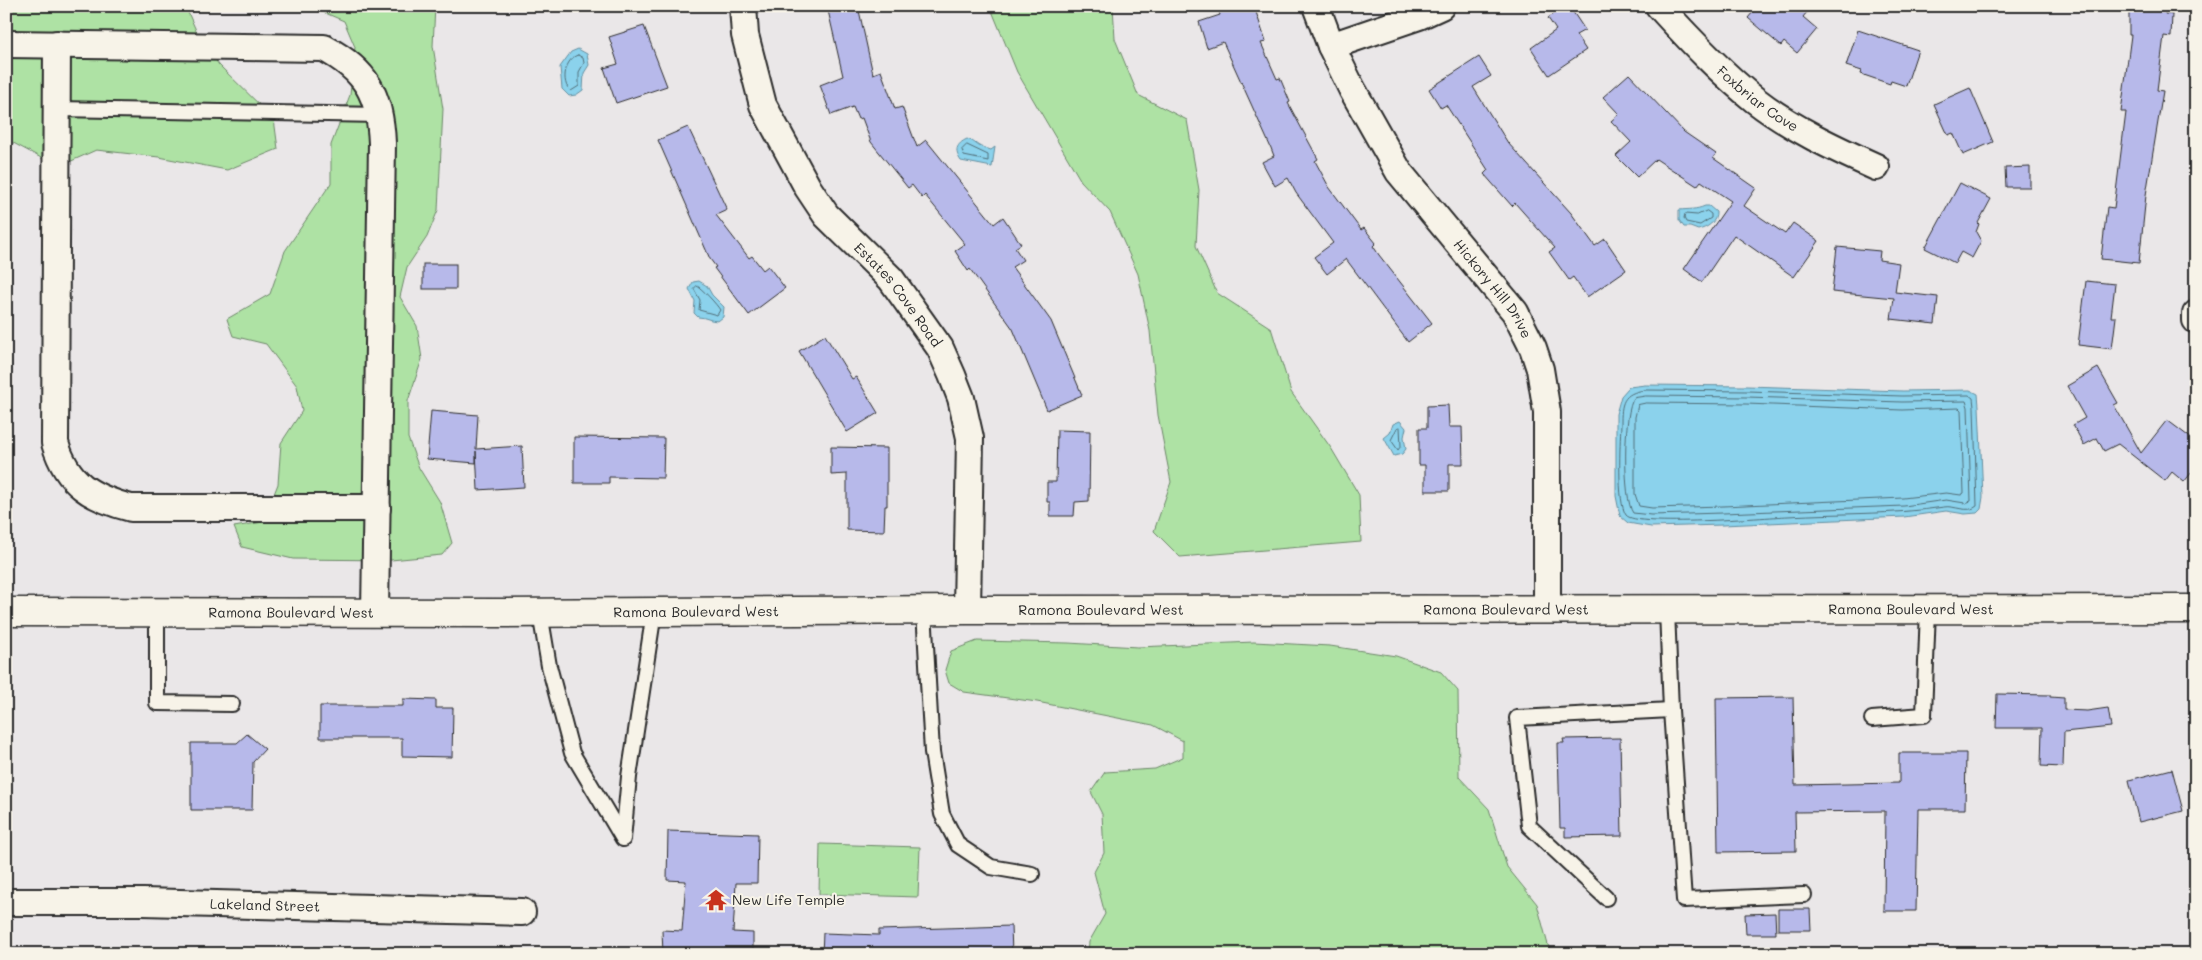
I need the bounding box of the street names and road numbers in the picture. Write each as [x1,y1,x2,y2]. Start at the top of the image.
street label: Foxbriar Cove [1713,61,1802,136]
street label: Hickory Hill Drive [1450,235,1537,341]
street label: Estates Cove Road [850,238,946,351]
street label: Ramona Boulevard West [1423,599,1589,619]
street label: Ramona Boulevard West [1828,599,1994,618]
street label: Ramona Boulevard West [1018,600,1184,619]
street label: Ramona Boulevard West [613,601,779,621]
street label: Ramona Boulevard West [208,602,374,622]
street label: Lakeland Street [210,894,320,916]

